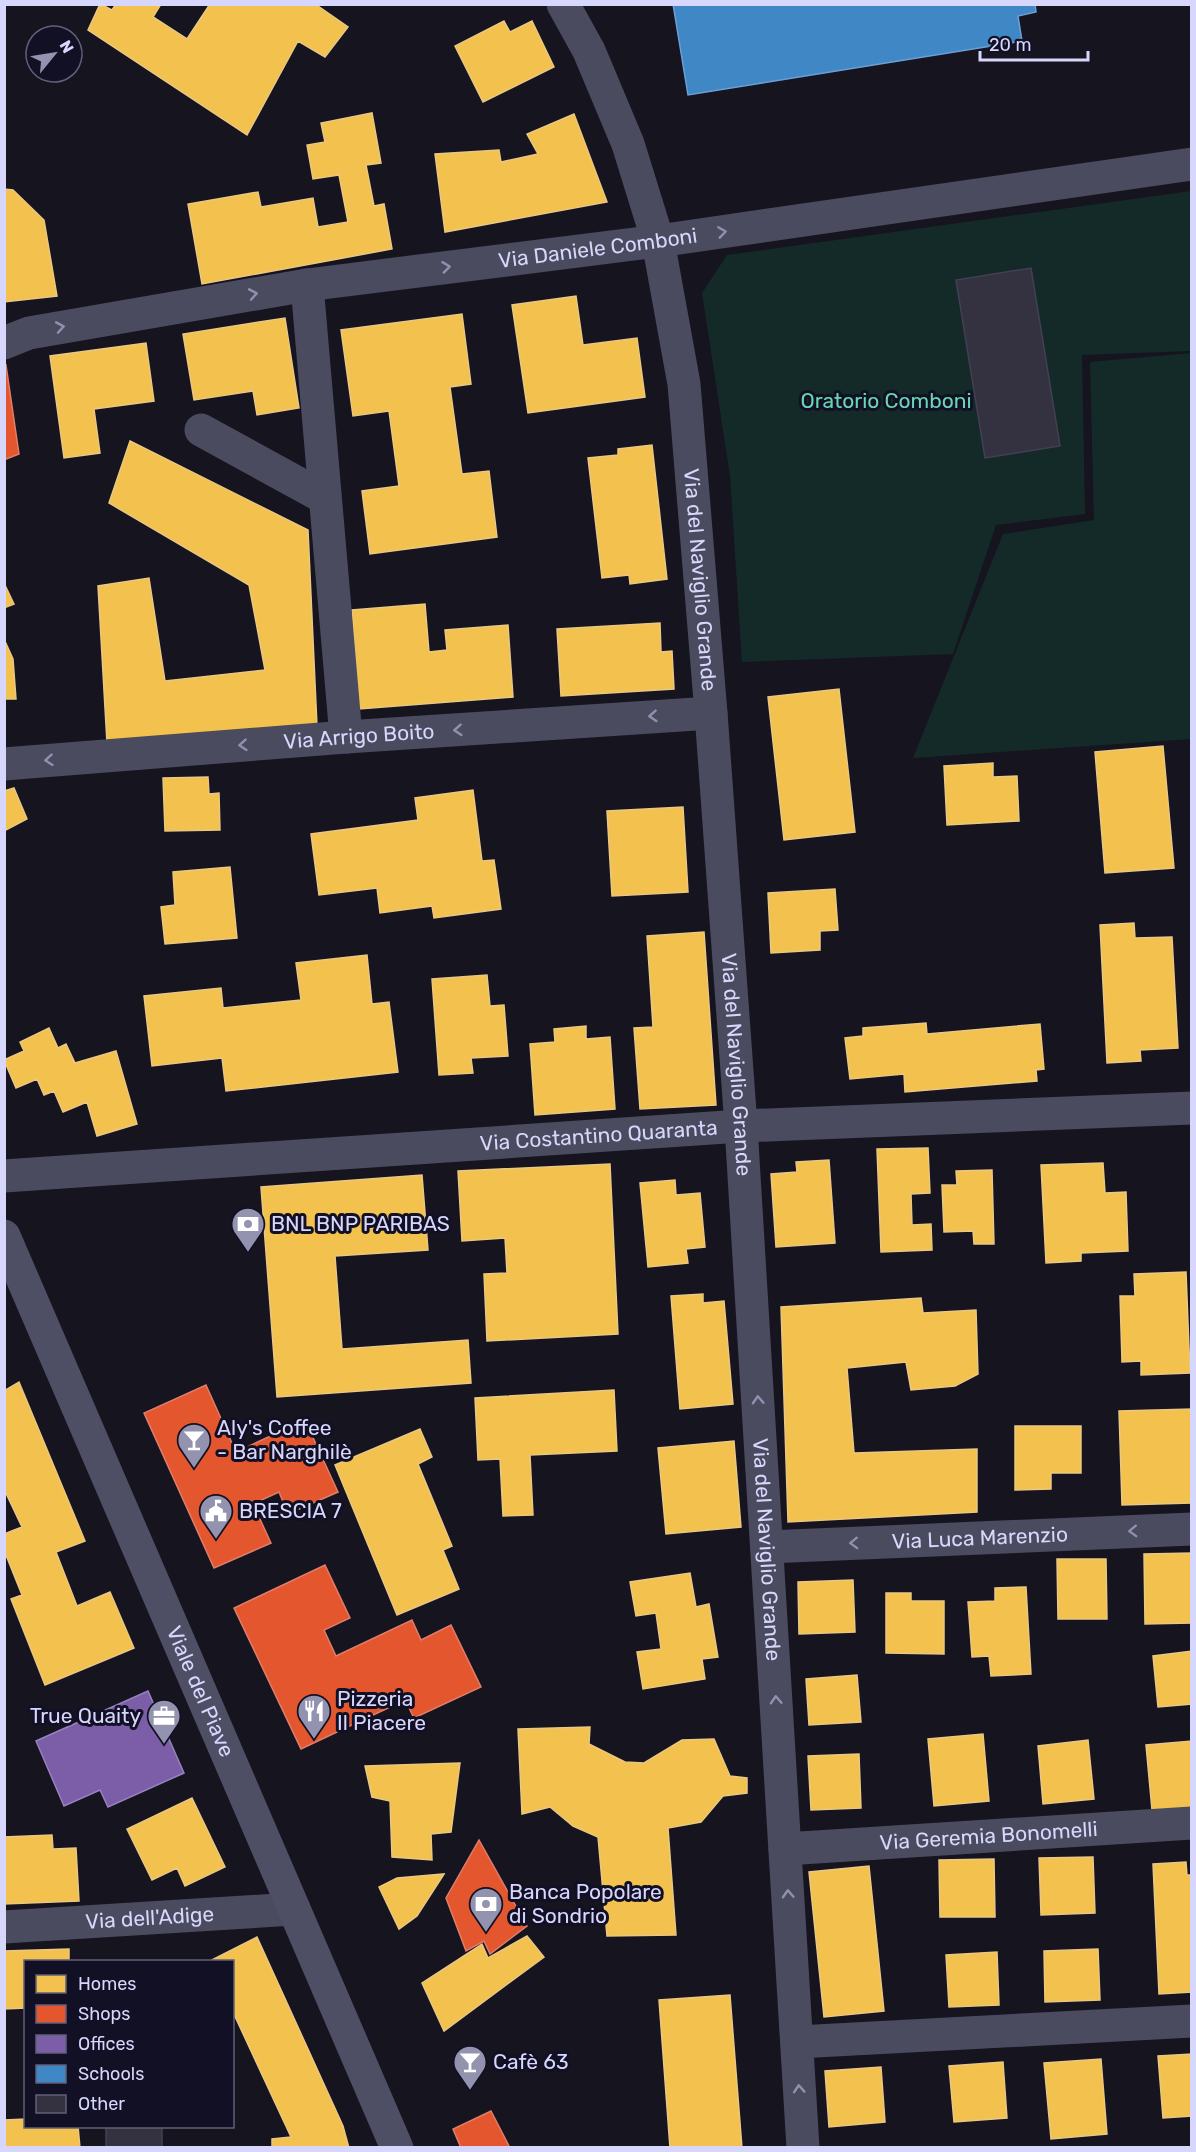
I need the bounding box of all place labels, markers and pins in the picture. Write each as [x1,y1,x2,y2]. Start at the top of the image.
bank icon: BNL BNP PARIBAS [230,1206,266,1253]
place label: BNL BNP PARIBAS [271,1211,450,1236]
place label: Aly's Coffee - Bar Narghilè [217,1415,352,1464]
bar icon: Aly's Coffee - Bar Narghilè [176,1422,212,1469]
public building icon: BRESCIA 7 [198,1493,234,1540]
place label: BRESCIA 7 [239,1498,342,1523]
place label: Pizzeria Il Piacere [337,1686,426,1735]
restaurant icon: Pizzeria Il Piacere [296,1693,332,1740]
office icon: True Quaity [146,1698,182,1745]
place label: True Quaity [30,1703,141,1728]
place label: Banca Popolare di Sondrio [509,1879,662,1928]
bank icon: Banca Popolare di Sondrio [468,1886,504,1933]
bar icon: Cafè 63 [452,2044,488,2091]
place label: Cafè 63 [493,2049,569,2074]

